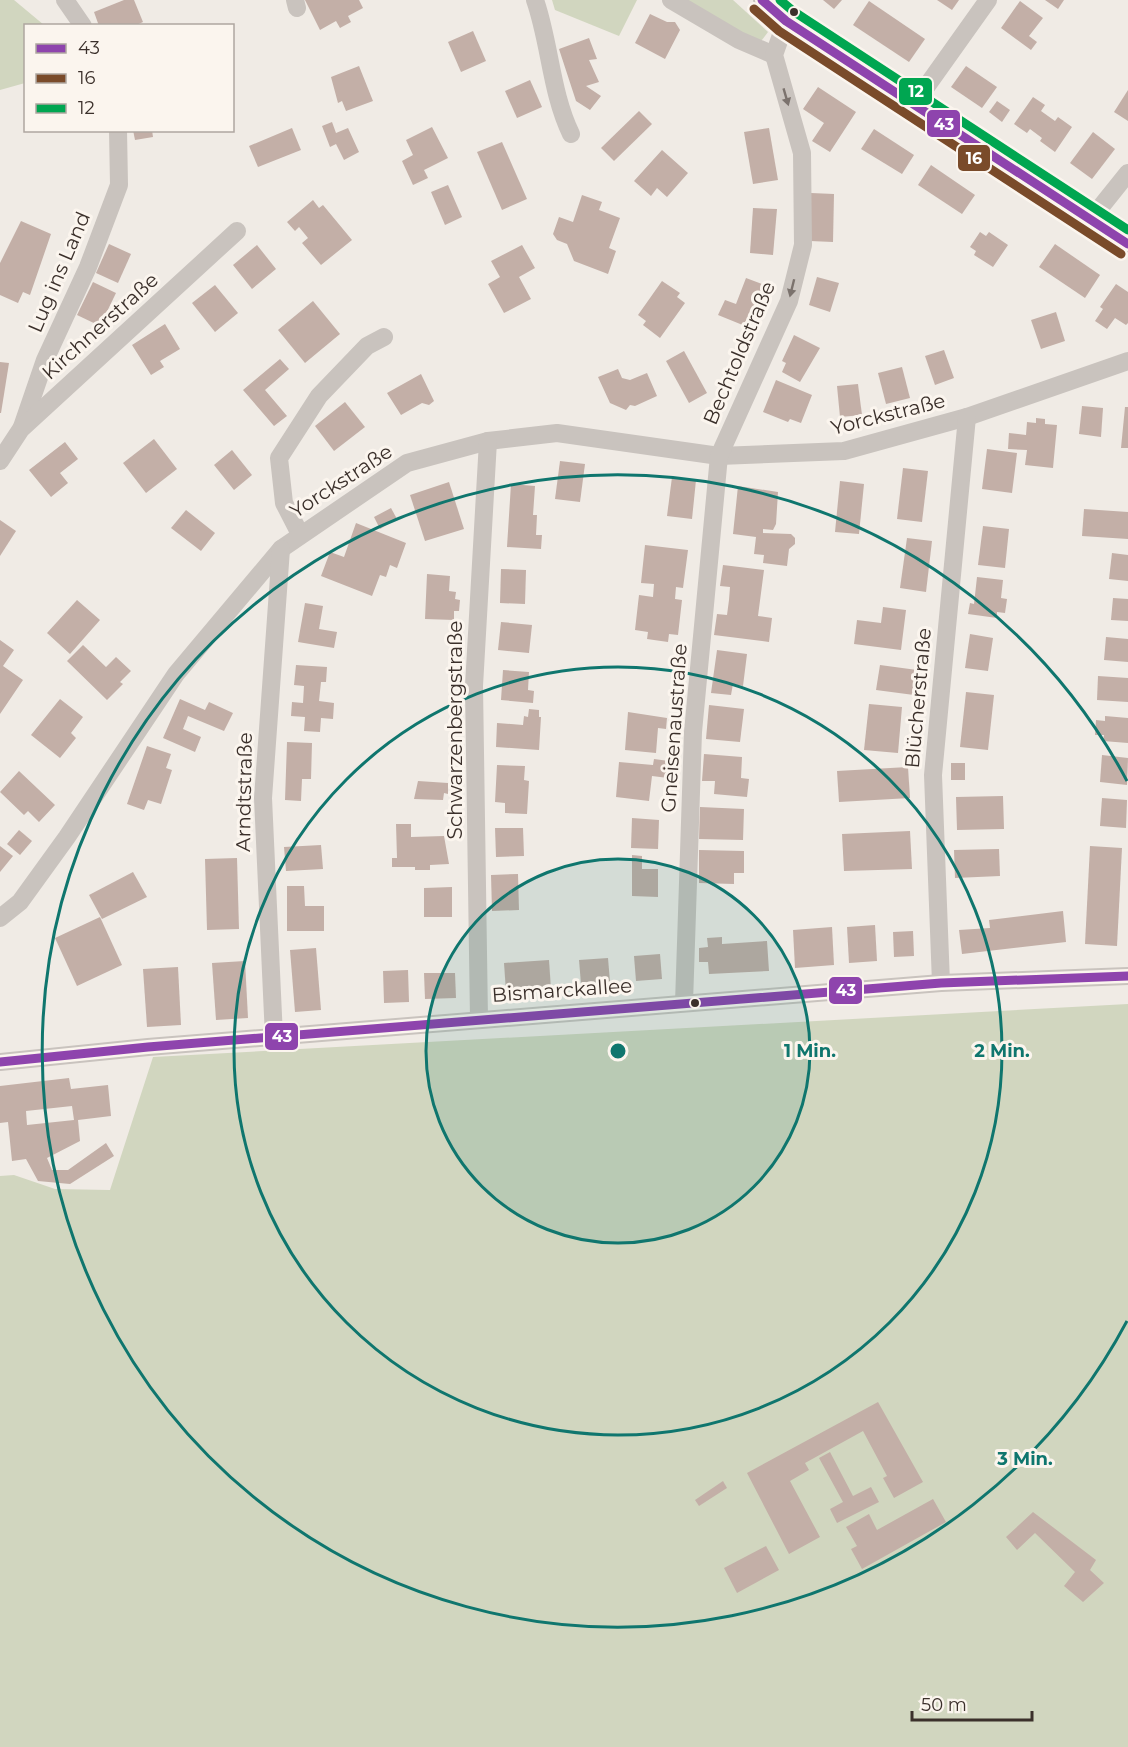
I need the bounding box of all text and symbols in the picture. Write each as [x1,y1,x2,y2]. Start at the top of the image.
unlabelled marker [788,6,800,18]
legend [24,24,234,132]
text: 43 [78,37,100,59]
text: 16 [78,67,95,89]
line badge: 12 [898,77,933,106]
text: 12 [908,82,924,101]
one-way arrow [782,88,791,106]
text: 12 [78,97,95,119]
line badge: 43 [926,109,961,138]
text: 43 [934,115,954,134]
line badge: 16 [957,144,991,172]
text: 16 [966,149,982,168]
street label: Lug ins Land [23,208,95,336]
street label: Kirchnerstraße [37,268,163,384]
street label: Bechtoldstraße [698,278,780,428]
one-way arrow [787,279,797,297]
street label: Yorckstraße [828,388,948,440]
street label: Yorckstraße [285,439,397,523]
street label: Schwarzenbergstraße [443,621,467,839]
street label: Blücherstraße [900,627,936,769]
street label: Gneisenaustraße [656,643,692,813]
street label: Arndtstraße [231,732,257,852]
street label: Bismarckallee [491,973,633,1007]
line badge: 43 [828,976,863,1005]
text: 43 [836,981,856,1000]
unlabelled marker [689,997,701,1009]
line badge: 43 [264,1022,299,1051]
text: 43 [272,1027,292,1046]
text: 1 Min. [784,1040,836,1062]
text: 2 Min. [974,1040,1030,1062]
centre of rings [608,1041,628,1061]
text: 3 Min. [996,1448,1053,1470]
scale bar [912,1684,1032,1722]
text: 50 m [921,1694,967,1716]

